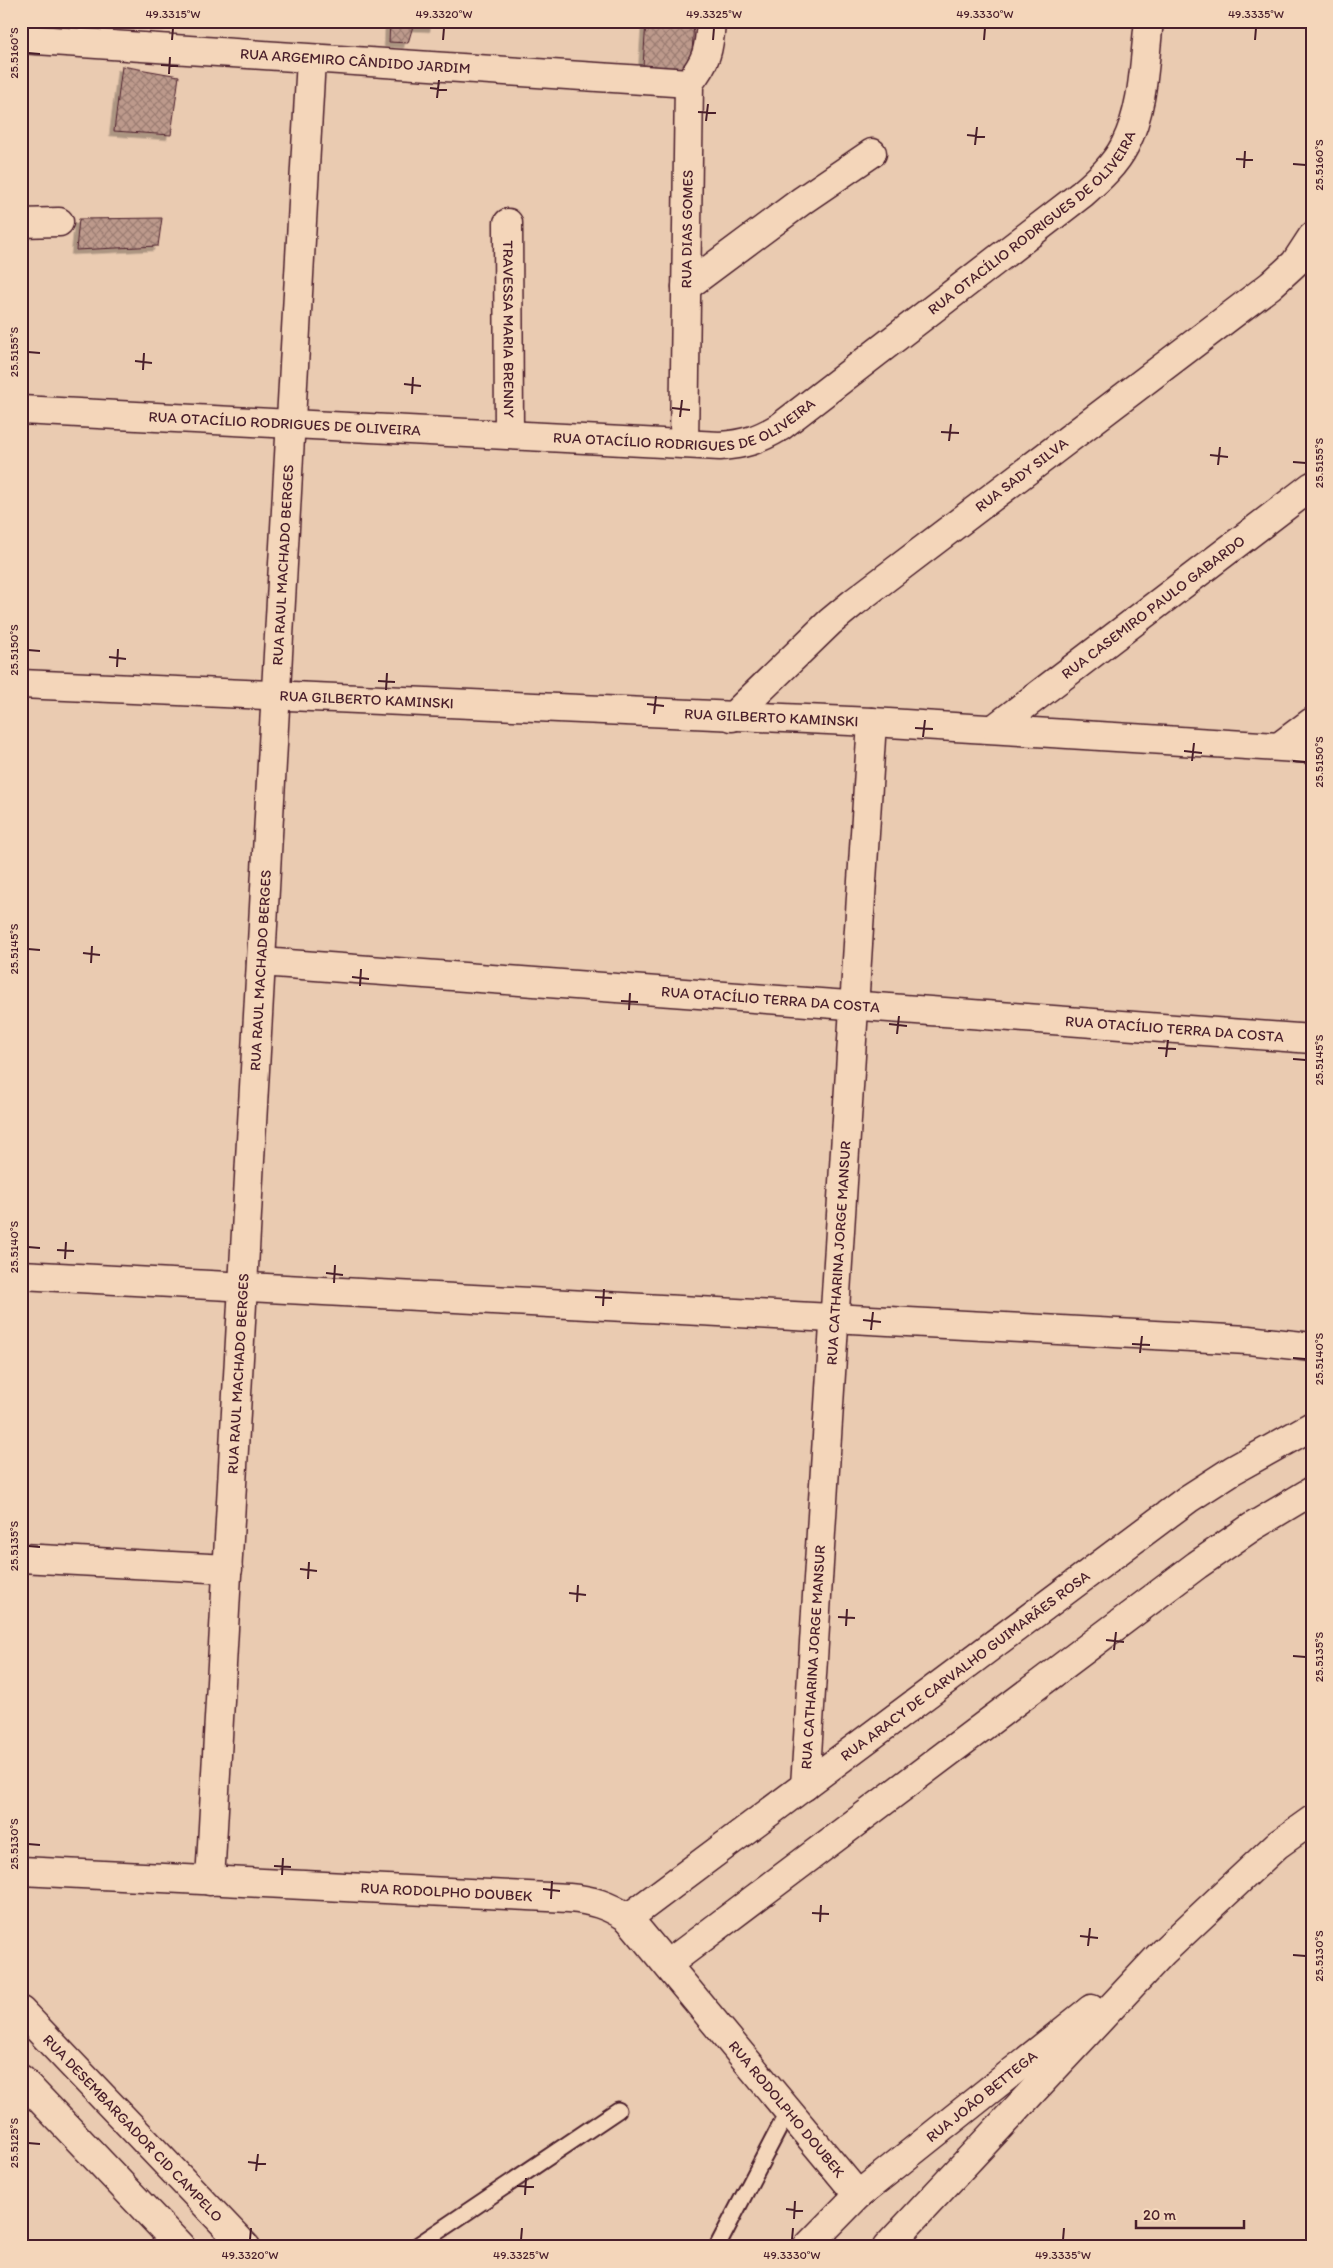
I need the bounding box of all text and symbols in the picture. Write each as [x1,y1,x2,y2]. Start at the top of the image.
text: 49.3315°W [145,7,201,21]
text: 49.3320°W [415,7,473,21]
text: 49.3325°W [686,7,742,21]
text: 49.3330°W [956,7,1014,21]
text: 49.3335°W [1228,7,1284,21]
text: 25.5160°S [7,27,21,79]
street label: RUA ARGEMIRO CÂNDIDO JARDIM [239,44,471,78]
street label: RUA OTACÍLIO RODRIGUES DE OLIVEIRA [924,128,1140,319]
text: 25.5160°S [1312,139,1326,191]
street label: RUA DIAS GOMES [677,170,697,288]
street label: TRAVESSA MARIA BRENNY [499,240,518,418]
text: 25.5155°S [7,327,21,377]
street label: RUA OTACÍLIO RODRIGUES DE OLIVEIRA [552,394,819,455]
street label: RUA OTACÍLIO RODRIGUES DE OLIVEIRA [148,408,422,440]
street label: RUA SADY SILVA [971,434,1072,516]
text: 25.5155°S [1312,438,1326,488]
street label: RUA RAUL MACHADO BERGES [268,464,298,666]
street label: RUA CASEMIRO PAULO GABARDO [1058,531,1249,683]
text: 25.5150°S [7,624,21,676]
street label: RUA GILBERTO KAMINSKI [279,687,454,712]
street label: RUA GILBERTO KAMINSKI [684,705,859,730]
text: 25.5150°S [1312,736,1326,788]
street label: RUA RAUL MACHADO BERGES [246,869,275,1071]
text: 25.5145°S [7,923,21,975]
street label: RUA OTACÍLIO TERRA DA COSTA [661,982,881,1016]
street label: RUA OTACÍLIO TERRA DA COSTA [1064,1012,1285,1046]
text: 25.5145°S [1312,1034,1326,1086]
street label: RUA CATHARINA JORGE MANSUR [823,1140,855,1366]
text: 25.5140°S [7,1221,21,1273]
street label: RUA RAUL MACHADO BERGES [224,1273,253,1475]
text: 25.5140°S [1312,1333,1326,1385]
text: 25.5135°S [7,1520,21,1571]
street label: RUA CATHARINA JORGE MANSUR [797,1545,829,1770]
street label: RUA ARACY DE CARVALHO GUIMARÃES ROSA [837,1566,1094,1765]
text: 25.5135°S [1312,1631,1326,1682]
text: 25.5130°S [7,1818,21,1870]
street label: RUA RODOLPHO DOUBEK [360,1879,533,1905]
text: 25.5130°S [1312,1930,1326,1982]
street label: RUA DESEMBARGADOR CID CAMPELO [39,2031,227,2226]
street label: RUA RODOLPHO DOUBEK [725,2037,849,2181]
street label: RUA JOÃO BETTEGA [923,2046,1041,2146]
text: 25.5125°S [7,2118,21,2168]
scale bar [1136,2198,1243,2230]
text: 20 m [1143,2206,1177,2224]
text: 49.3320°W [221,2248,279,2262]
text: 49.3325°W [493,2248,549,2262]
text: 49.3330°W [763,2248,821,2262]
text: 49.3335°W [1035,2248,1091,2262]

